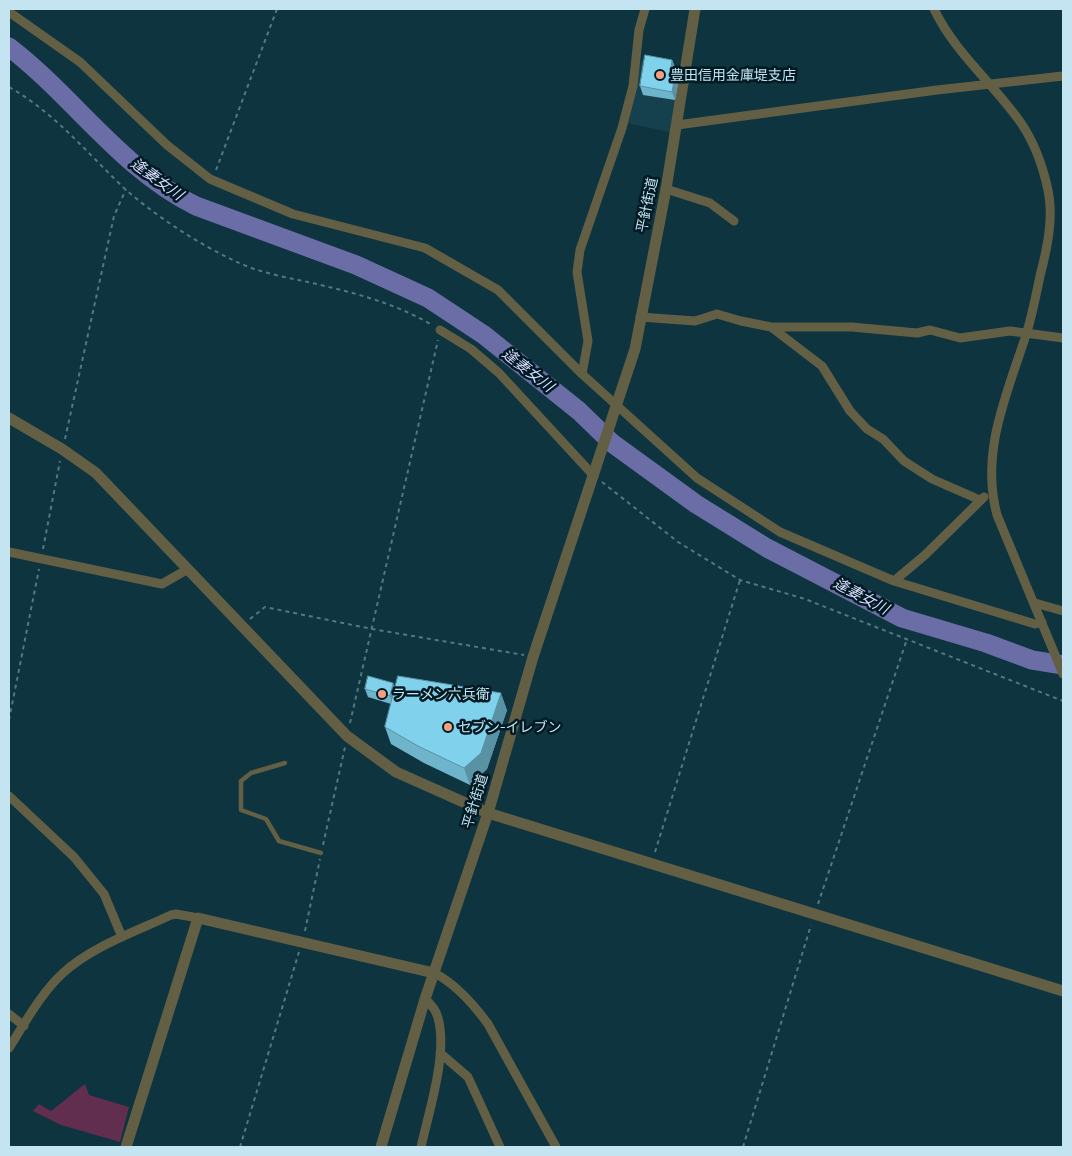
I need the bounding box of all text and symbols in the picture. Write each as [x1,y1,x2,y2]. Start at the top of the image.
place label: 豊田信用金庫堤支店 [670,67,796,83]
marker: 豊田信用金庫堤支店 [654,69,666,81]
water label: 逢妻女川 [127,154,187,204]
street label: 平針街道 [633,176,661,234]
water label: 逢妻女川 [499,344,557,396]
water label: 逢妻女川 [830,574,892,618]
place label: ラーメン六兵衛 [392,686,490,702]
marker: ラーメン六兵衛 [376,688,388,700]
place label: セブン-イレブン [458,719,562,735]
marker: セブン-イレブン [442,721,454,733]
street label: 平針街道 [459,772,491,830]

